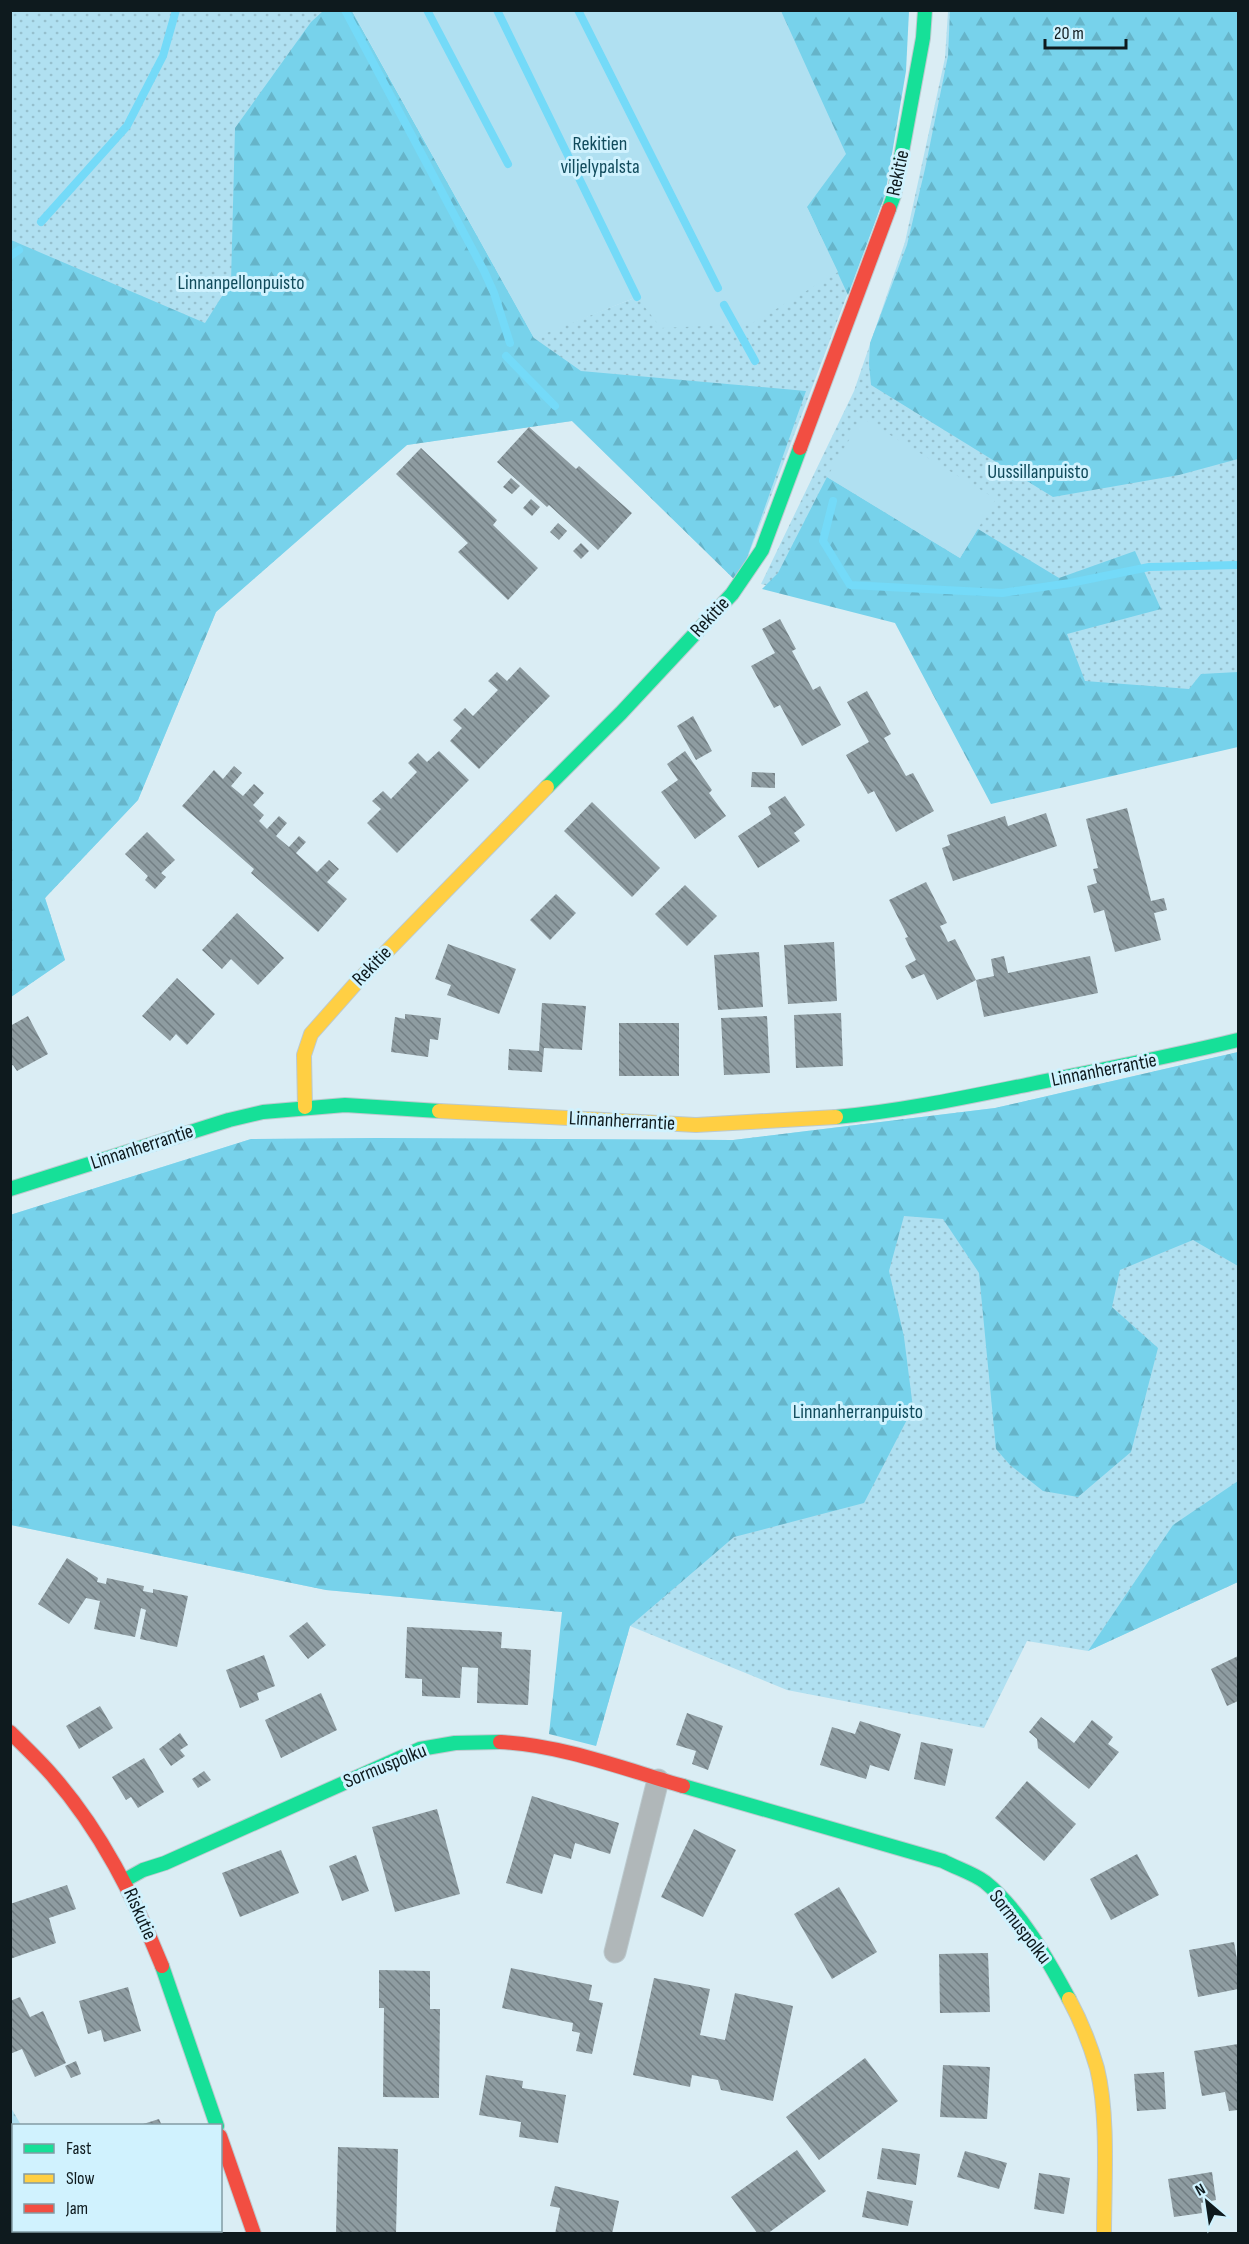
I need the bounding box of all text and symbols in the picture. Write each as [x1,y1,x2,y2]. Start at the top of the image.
scale bar [1045,12,1126,50]
text: 20 m [1054,23,1084,44]
park label: Rekitien viljelypalsta [560,132,640,179]
street label: Rekitie [881,148,915,198]
park label: Linnanpellonpuisto [178,271,304,295]
park label: Uussillanpuisto [987,460,1089,484]
street label: Rekitie [685,592,735,642]
street label: Rekitie [347,941,397,991]
street label: Linnanherrantie [1049,1048,1159,1092]
street label: Linnanherrantie [568,1106,676,1136]
street label: Linnanherrantie [88,1119,196,1175]
park label: Linnanherranpuisto [793,1400,923,1424]
street label: Sormuspolku [340,1739,430,1793]
street label: Riskutie [118,1884,162,1944]
street label: Sormuspolku [984,1885,1056,1969]
legend [12,2124,222,2232]
text: Fast [66,2138,92,2159]
text: Slow [66,2168,95,2189]
north arrow [1177,2172,1237,2232]
text: N [1192,2180,1209,2201]
text: Jam [65,2198,88,2219]

